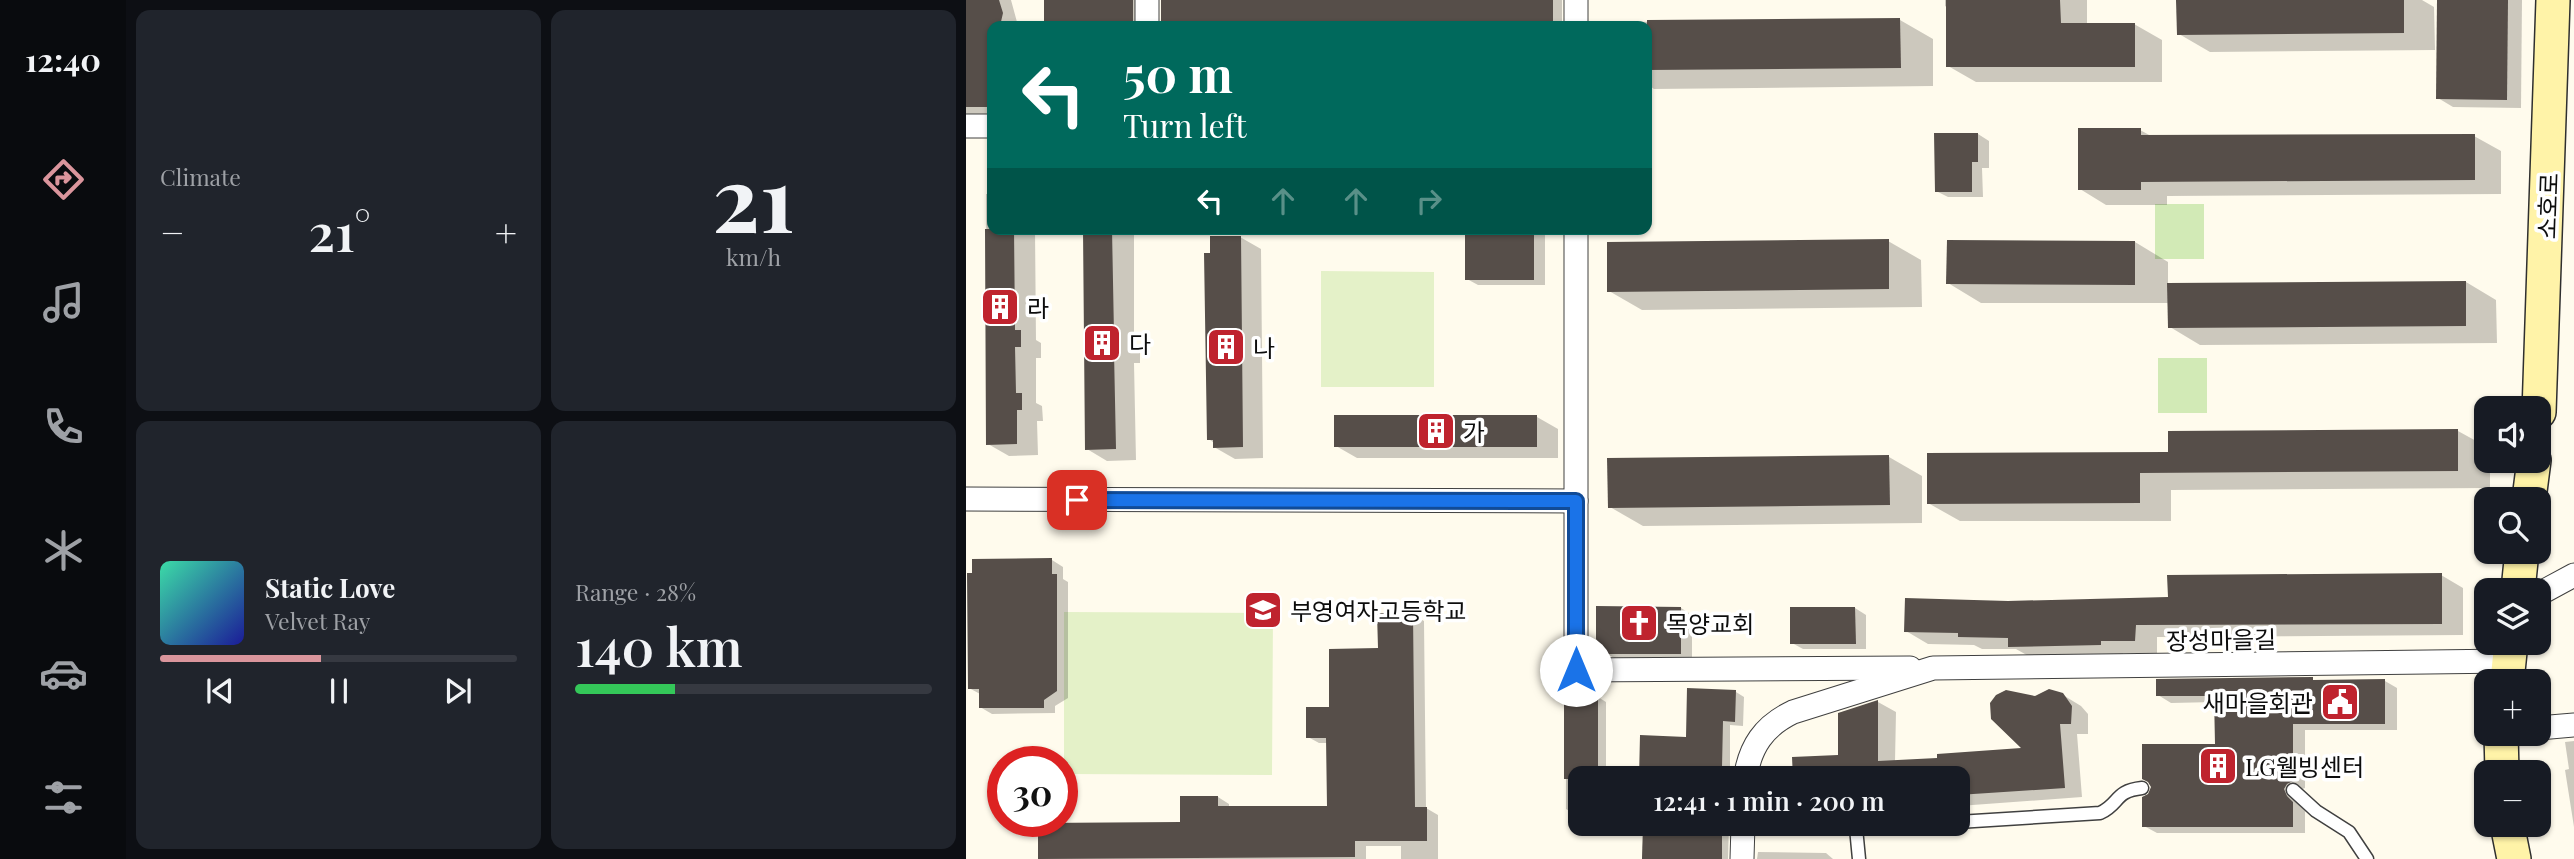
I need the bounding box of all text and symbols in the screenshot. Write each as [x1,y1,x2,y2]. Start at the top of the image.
text: 12:40 [25,37,101,80]
text: 50 m [1123,40,1233,105]
icon: left [1008,49,1099,140]
text: Turn left [1123,103,1247,146]
text: 21 [712,135,795,256]
icon: directions [39,155,88,204]
text: Climate [160,161,241,192]
street label: 소호로 [2530,172,2564,240]
icon: left [1191,182,1229,220]
icon: ahead [1264,182,1302,220]
icon: ahead [1337,182,1375,220]
icon: right [1410,182,1448,220]
text: 21° [308,196,371,265]
text: − [160,206,185,257]
text: + [495,206,517,257]
text: km/h [726,241,781,272]
icon: music [39,278,88,327]
building icon: 라 [979,286,1021,328]
place label: 라 [1027,291,1049,323]
building icon: 다 [1081,322,1123,364]
building icon: 나 [1205,326,1247,368]
place label: 다 [1129,327,1151,359]
place label: 나 [1253,331,1275,363]
map controls [2474,396,2551,837]
button: sound [2474,396,2551,473]
icon: phone [39,402,88,451]
building icon: 가 [1415,410,1457,452]
place label: 가 [1463,415,1485,447]
pin [1047,470,1107,530]
icon: arrive [1058,481,1096,519]
button: search [2474,487,2551,564]
icon: climate [39,526,88,575]
text: Static Love [265,570,395,605]
text: Range · 28% [575,576,696,607]
button: layers [2474,578,2551,655]
school or university icon: 부영여자고등학교 [1242,589,1284,631]
place label: 부영여자고등학교 [1290,594,1467,626]
church icon: 목양교회 [1618,602,1660,644]
text: Velvet Ray [265,605,370,636]
place label: 목양교회 [1666,607,1754,639]
text: 140 km [575,611,742,680]
street label: 장성마을길 [2166,622,2276,656]
position arrow [1539,633,1613,707]
icon: car [39,649,88,698]
button: + [2474,669,2551,746]
icon: previous [201,672,239,710]
icon: pause [320,672,358,710]
icon: next [439,672,477,710]
public building icon: 새마을회관 [2319,681,2361,723]
place label: 새마을회관 [2203,686,2313,718]
building icon: LG웰빙센터 [2197,745,2239,787]
speed limit sign: 30 [987,746,1078,837]
place label: LG웰빙센터 [2245,750,2364,782]
button: − [2474,760,2551,837]
icon: filters [39,773,88,822]
text: 12:41 · 1 min · 200 m [1653,783,1885,818]

